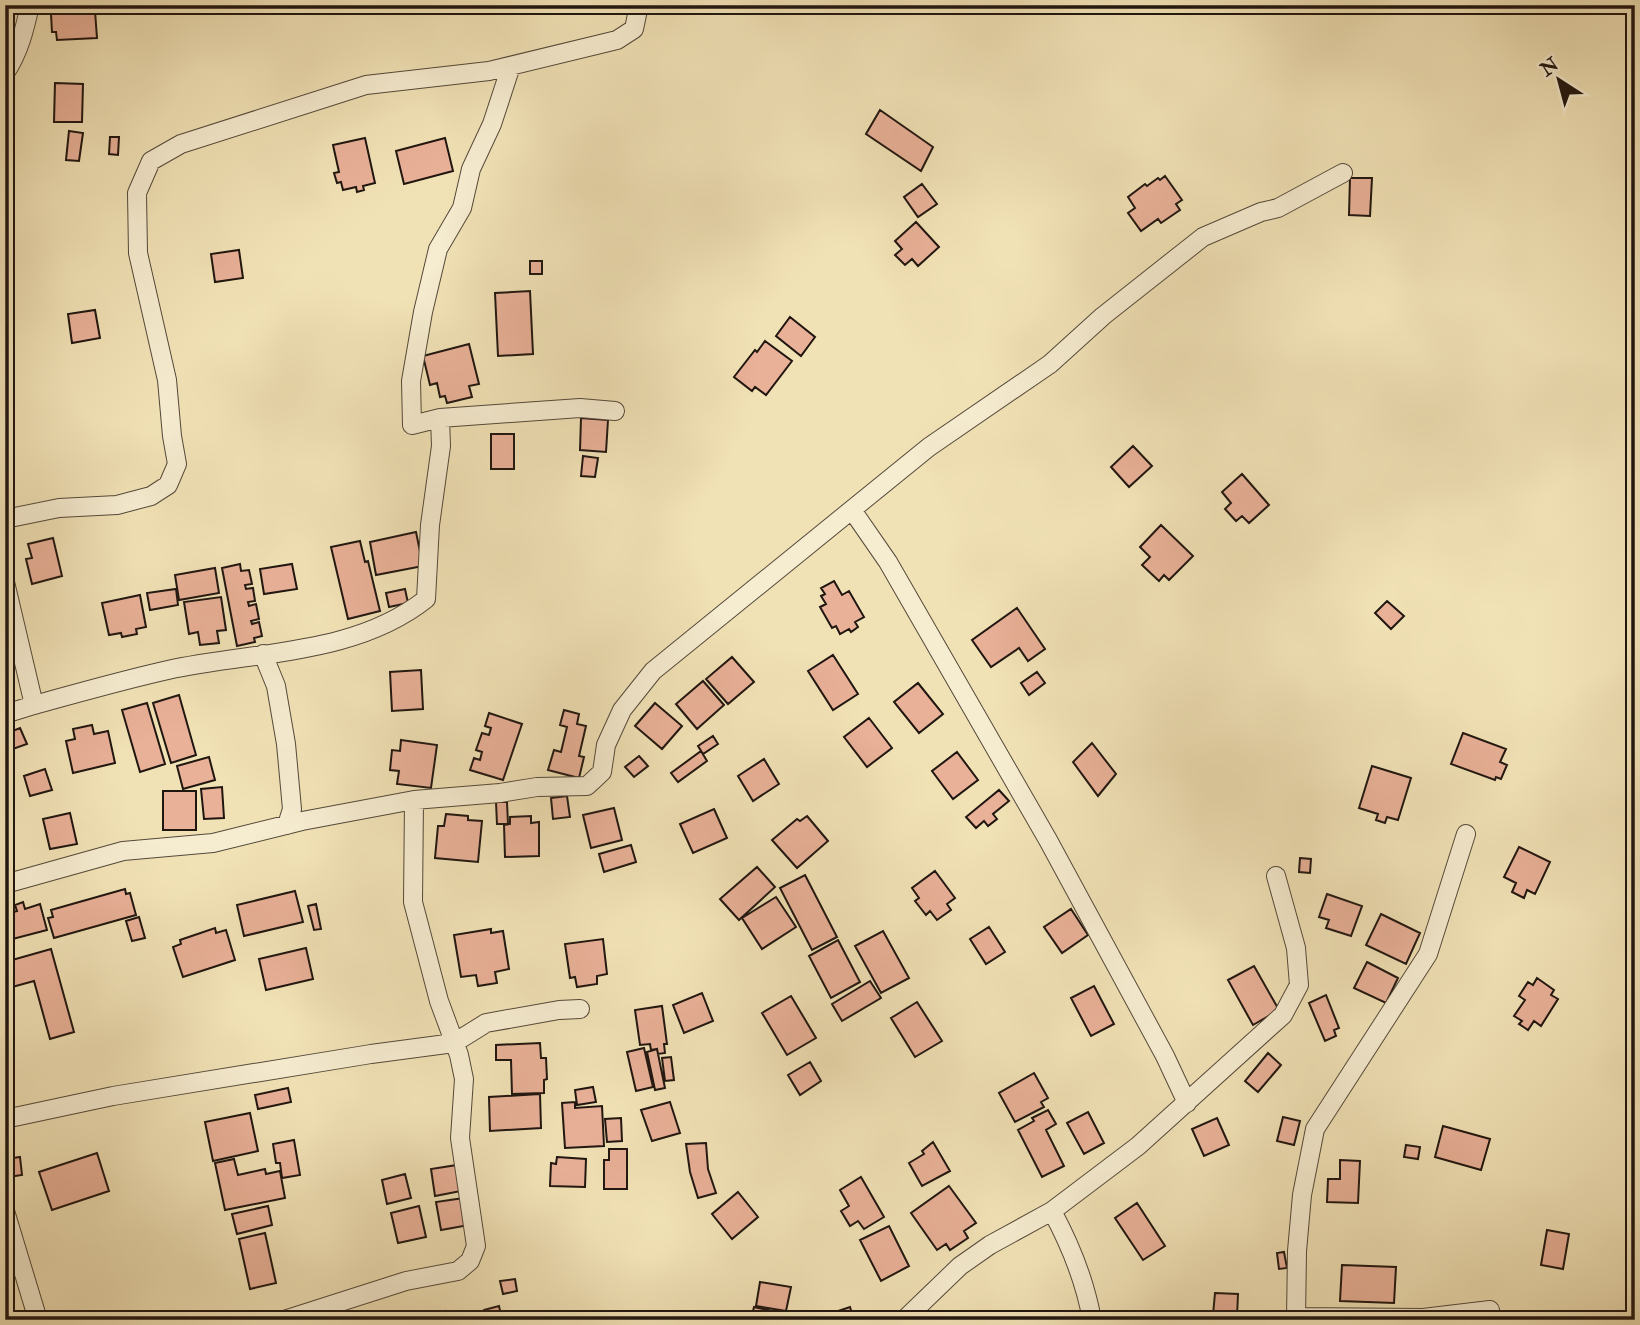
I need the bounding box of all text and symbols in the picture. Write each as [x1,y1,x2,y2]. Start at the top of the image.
north arrow [1524,46,1594,116]
text: N [1535,52,1564,82]

